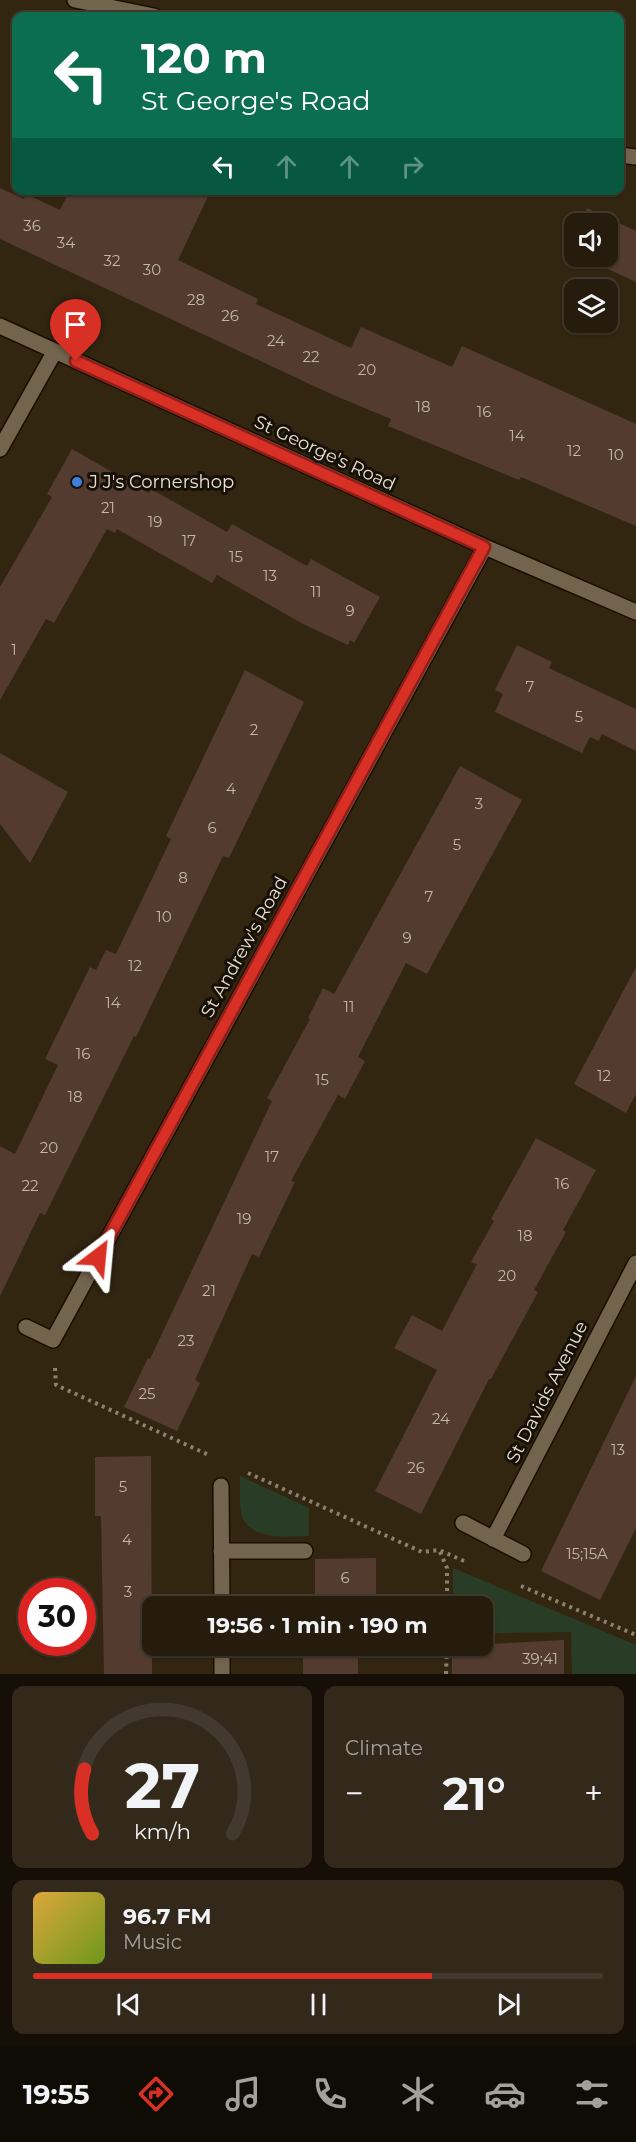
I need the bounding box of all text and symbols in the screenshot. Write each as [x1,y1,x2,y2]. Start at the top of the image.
text: 120 m [141,32,267,84]
icon: left [42,36,120,114]
text: St George's Road [141,84,371,117]
icon: left [207,150,240,183]
icon: ahead [270,150,303,183]
icon: ahead [333,150,366,183]
icon: right [396,150,429,183]
map controls [564,213,618,333]
button: sound [564,213,618,267]
house number: 36 [23,216,41,235]
house number: 34 [57,233,75,252]
house number: 32 [104,251,120,270]
house number: 30 [143,260,161,279]
button: layers [564,279,618,333]
house number: 28 [187,290,205,309]
pin [50,299,101,361]
house number: 26 [221,306,239,325]
icon: arrive [59,308,92,341]
house number: 24 [267,331,285,350]
house number: 22 [302,347,320,366]
house number: 20 [358,360,376,379]
house number: 18 [416,397,431,416]
house number: 16 [477,402,491,421]
street label: St George's Road [251,411,399,495]
house number: 14 [509,426,525,445]
house number: 12 [567,441,581,460]
house number: 10 [608,445,624,464]
place label: J J's Cornershop [88,471,234,493]
marker: J J's Cornershop [70,475,84,489]
house number: 21 [101,498,115,517]
house number: 19 [148,512,162,531]
house number: 17 [182,531,196,550]
house number: 15 [229,547,243,566]
house number: 13 [263,566,277,585]
house number: 11 [311,582,321,601]
house number: 9 [345,601,355,620]
house number: 1 [11,640,17,659]
house number: 7 [526,677,535,696]
house number: 5 [575,707,583,726]
house number: 2 [250,720,258,739]
house number: 4 [226,779,236,798]
house number: 3 [475,794,483,813]
house number: 6 [207,818,217,837]
house number: 5 [453,835,461,854]
house number: 8 [178,868,188,887]
street label: St Andrew's Road [196,873,292,1021]
house number: 7 [425,887,434,906]
house number: 10 [156,907,172,926]
house number: 9 [402,928,412,947]
house number: 12 [128,956,142,975]
house number: 14 [105,993,121,1012]
house number: 11 [344,997,354,1016]
house number: 16 [76,1044,90,1063]
house number: 12 [597,1066,611,1085]
house number: 15 [315,1070,329,1089]
house number: 18 [68,1087,83,1106]
house number: 20 [40,1138,58,1157]
house number: 17 [265,1147,279,1166]
house number: 16 [555,1174,569,1193]
house number: 22 [21,1176,39,1195]
house number: 19 [237,1209,251,1228]
position arrow [66,1225,130,1289]
house number: 18 [518,1226,533,1245]
house number: 20 [498,1266,516,1285]
house number: 21 [202,1281,216,1300]
street label: St Davids Avenue [502,1317,592,1467]
house number: 23 [178,1331,194,1350]
house number: 25 [138,1384,156,1403]
house number: 24 [432,1409,450,1428]
house number: 13 [611,1440,625,1459]
house number: 26 [407,1458,425,1477]
house number: 5 [119,1477,127,1496]
house number: 4 [122,1530,132,1549]
house number: 15;15A [566,1544,608,1563]
house number: 6 [340,1568,350,1587]
speed limit sign: 30 [18,1578,96,1656]
house number: 3 [124,1582,132,1601]
text: 19:56 · 1 min · 190 m [207,1612,428,1639]
house number: 39;41 [522,1649,558,1668]
text: Climate [345,1736,423,1760]
text: 27 [124,1748,200,1824]
text: 21° [442,1766,506,1821]
text: − [345,1773,364,1813]
text: + [584,1773,603,1813]
text: km/h [133,1818,191,1844]
text: 96.7 FM [123,1903,212,1930]
text: Music [123,1930,182,1954]
icon: previous [112,1988,145,2021]
icon: pause [302,1988,335,2021]
icon: next [492,1988,525,2021]
icon: directions [135,2073,177,2115]
icon: music [222,2073,264,2115]
icon: phone [309,2073,351,2115]
icon: climate [397,2073,439,2115]
icon: car [484,2073,526,2115]
icon: filters [571,2073,613,2115]
text: 19:55 [23,2078,90,2111]

